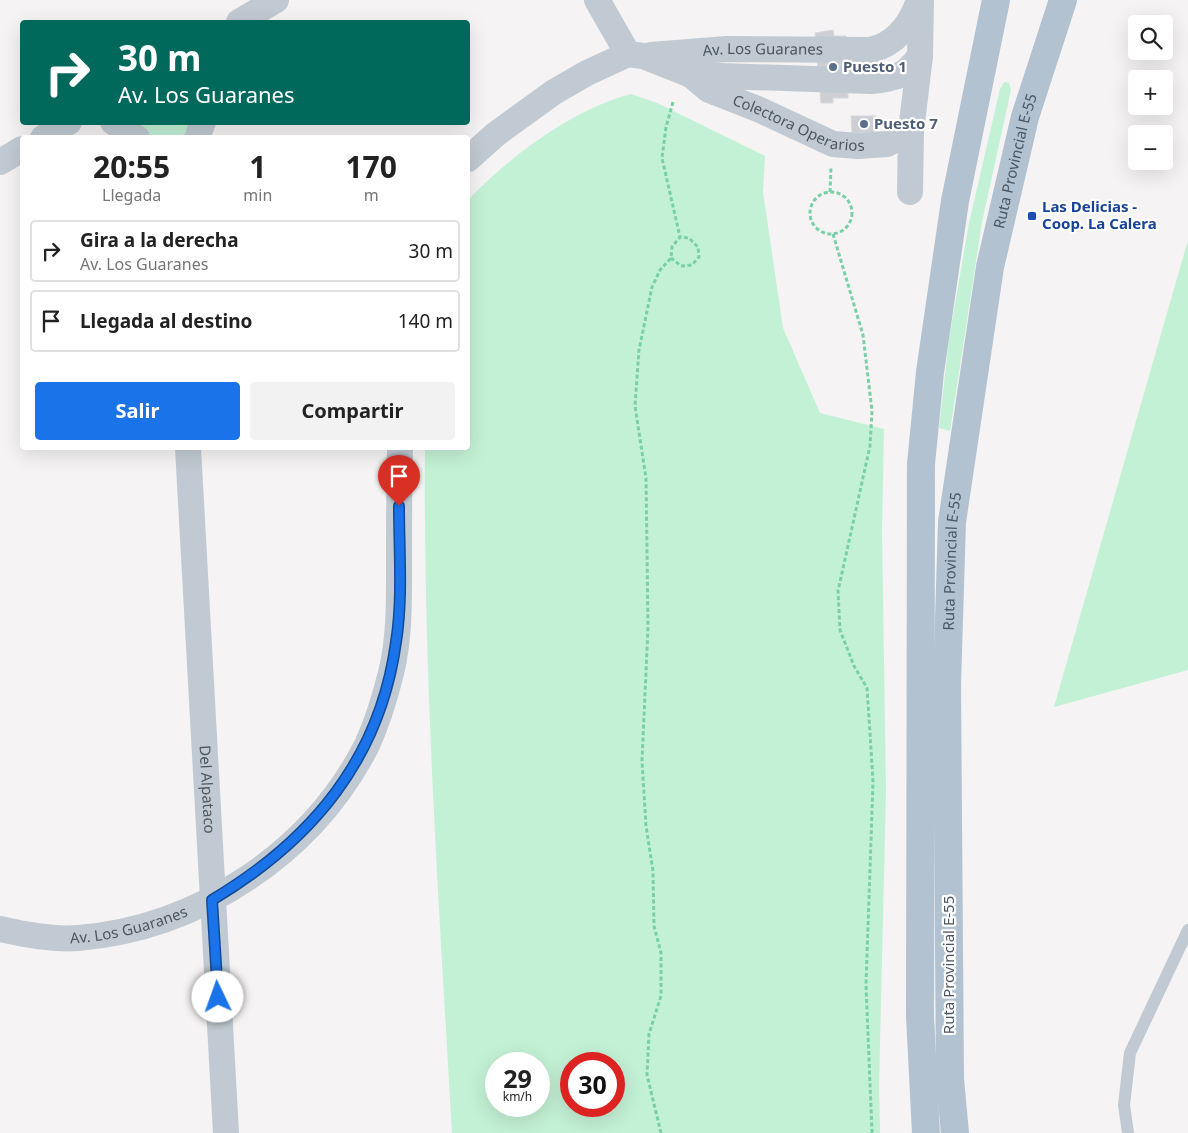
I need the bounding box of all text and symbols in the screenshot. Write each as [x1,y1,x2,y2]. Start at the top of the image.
map controls [1128,15,1173,170]
button: search [1128,15,1173,60]
text: 30 m [118,34,201,81]
street label: Av. Los Guaranes [702,38,823,60]
icon: right [35,40,100,105]
place label: Puesto 1 [843,56,907,76]
marker: Puesto 1 [827,61,839,73]
button: + [1128,70,1173,115]
text: Av. Los Guaranes [118,79,295,109]
street label: Colectora Operarios [730,89,865,155]
street label: Ruta Provincial E-55 [988,91,1041,231]
place label: Puesto 7 [874,113,938,133]
marker: Puesto 7 [858,118,870,130]
button: − [1128,125,1173,170]
text: 20:55 [93,146,170,187]
text: 1 [249,146,266,187]
text: 170 [345,146,397,187]
text: Llegada [102,184,161,206]
text: min [243,184,272,206]
text: m [364,184,379,206]
place label: Las Delicias - Coop. La Calera [1042,196,1157,233]
marker: Las Delicias - Coop. La Calera [1026,210,1038,222]
text: Gira a la derecha [80,227,239,253]
icon: right [37,237,65,265]
text: 30 m [409,238,453,264]
text: Av. Los Guaranes [80,253,208,275]
icon: arrive [37,307,65,335]
text: Llegada al destino [80,308,252,334]
text: 140 m [398,308,453,334]
button: Salir [35,382,240,440]
button: Compartir [250,382,455,440]
pin [378,455,420,506]
icon: arrive [385,462,413,490]
street label: Ruta Provincial E-55 [938,491,965,631]
street label: Del Alpataco [196,745,220,834]
street label: Ruta Provincial E-55 [938,896,958,1034]
street label: Av. Los Guaranes [69,901,190,947]
position arrow [191,970,243,1022]
speed limit sign: 30 [560,1052,625,1117]
text: 29 [503,1061,532,1095]
text: km/h [503,1088,532,1105]

